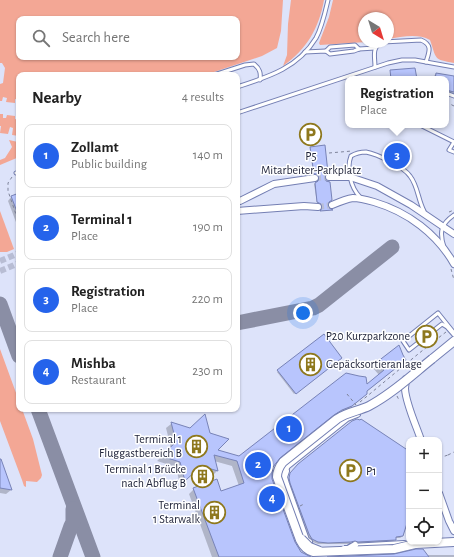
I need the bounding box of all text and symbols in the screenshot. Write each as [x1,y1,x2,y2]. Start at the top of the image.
north arrow [358,12,394,48]
search box [16,16,240,60]
icon: search [30,27,52,49]
text: Search here [62,30,130,45]
popup [345,76,449,128]
text: Registration [360,86,434,101]
text: Nearby [32,89,82,106]
text: 4 results [182,91,224,104]
text: Place [360,104,387,117]
parking icon: P5 Mitarbeiter-Parkplatz [298,122,324,148]
text: Zollamt [71,140,119,155]
pin: 3 [384,141,410,171]
text: 1 [44,149,48,162]
text: 140 m [193,149,223,162]
place label: P5 Mitarbeiter-Parkplatz [261,150,361,176]
text: Public building [71,158,147,171]
text: Terminal 1 [71,212,133,227]
text: 2 [43,221,49,234]
text: 190 m [193,221,223,234]
text: Place [71,230,98,243]
text: Registration [71,284,145,299]
text: 3 [43,293,49,306]
text: 220 m [192,293,223,306]
text: Place [71,302,98,315]
your location [293,303,313,323]
parking icon: P20 Kurzparkzone [413,323,439,349]
place label: P20 Kurzparkzone [326,330,410,342]
building icon: Gepäcksortieranlage [297,351,323,377]
text: Mishba [71,356,116,371]
place label: Gepäcksortieranlage [326,358,422,370]
text: 4 [43,365,49,378]
text: 230 m [192,365,223,378]
text: Restaurant [71,374,126,387]
pin: 1 [276,414,302,444]
place label: Terminal 1 Fluggastbereich B [99,433,182,459]
building icon: Terminal 1 Fluggastbereich B [184,433,210,459]
map controls [406,437,442,545]
button: + [406,437,442,473]
pin: 2 [245,450,271,480]
parking icon: P1 [337,458,363,484]
place label: Terminal 1 Brücke nach Abflug B [104,463,186,489]
building icon: Terminal 1 Brücke nach Abflug B [189,463,215,489]
place label: P1 [366,465,376,477]
button: − [406,473,442,509]
pin: 4 [259,484,285,514]
place label: Terminal 1 Starwalk [153,499,201,525]
building icon: Terminal 1 Starwalk [202,499,228,525]
button: locate [406,509,442,545]

